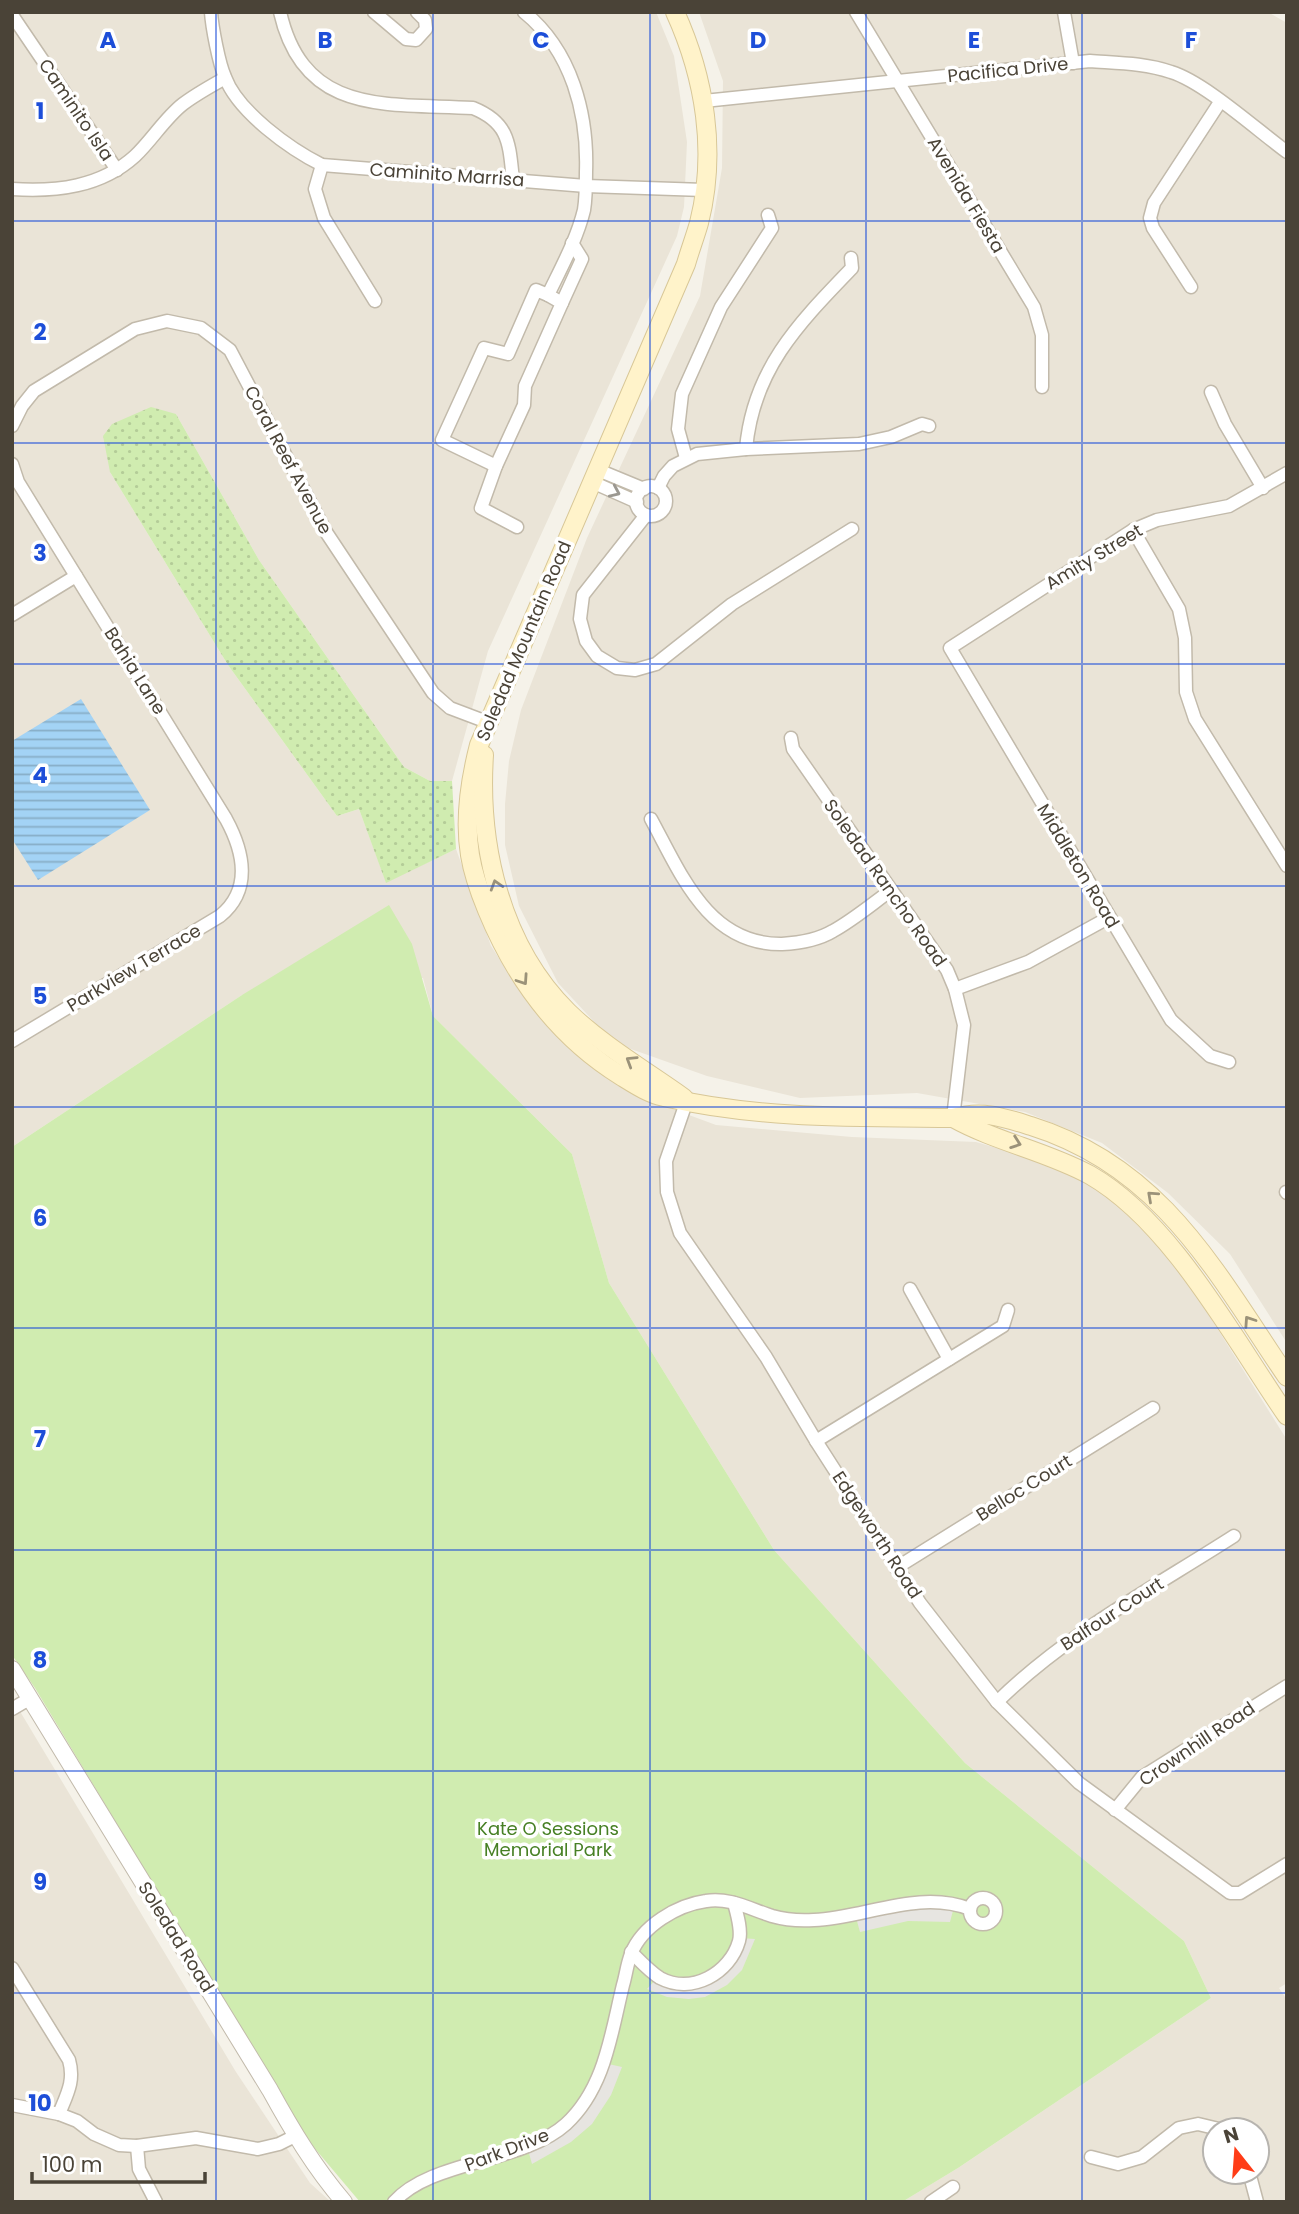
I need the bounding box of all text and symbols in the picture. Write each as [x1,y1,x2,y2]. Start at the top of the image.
text: A [100,24,117,56]
text: B [317,24,333,56]
text: C [532,24,550,56]
text: D [750,24,766,56]
text: E [968,24,980,56]
text: F [1185,24,1197,56]
street label: Pacifica Drive [946,51,1070,88]
street label: Caminito Isla [33,54,120,166]
text: 1 [36,95,44,127]
street label: Avenida Fiesta [922,132,1011,257]
street label: Caminito Marrisa [369,157,525,192]
text: 2 [33,316,47,348]
street label: Coral Reef Avenue [239,381,338,539]
one-way arrow [607,484,620,498]
street label: Amity Street [1040,518,1147,595]
text: 3 [33,537,47,569]
street label: Soledad Mountain Road [470,537,577,745]
street label: Bahia Lane [99,622,172,719]
text: 4 [32,759,48,791]
street label: Soledad Rancho Road [818,794,953,971]
street label: Middleton Road [1031,799,1125,933]
one-way arrow [490,879,505,891]
street label: Parkview Terrace [62,918,205,1018]
one-way arrow [515,973,528,986]
text: 5 [33,980,47,1012]
one-way arrow [626,1057,639,1070]
one-way arrow [1009,1135,1022,1149]
one-way arrow [1147,1191,1160,1204]
text: 6 [33,1202,47,1234]
one-way arrow [1244,1316,1257,1329]
text: 7 [34,1423,46,1455]
street label: Belloc Court [971,1448,1076,1527]
street label: Edgeworth Road [827,1466,928,1603]
street label: Balfour Court [1055,1571,1168,1656]
text: 8 [33,1644,47,1676]
street label: Crownhill Road [1134,1696,1260,1792]
park label: Kate O Sessions Memorial Park [477,1816,619,1862]
text: 9 [33,1866,47,1898]
street label: Soledad Road [132,1877,220,1997]
text: 10 [28,2087,52,2119]
north arrow [1201,2116,1271,2186]
text: N [1220,2120,1242,2150]
street label: Park Drive [461,2122,553,2177]
scale bar [32,2140,205,2184]
text: 100 m [42,2150,102,2179]

